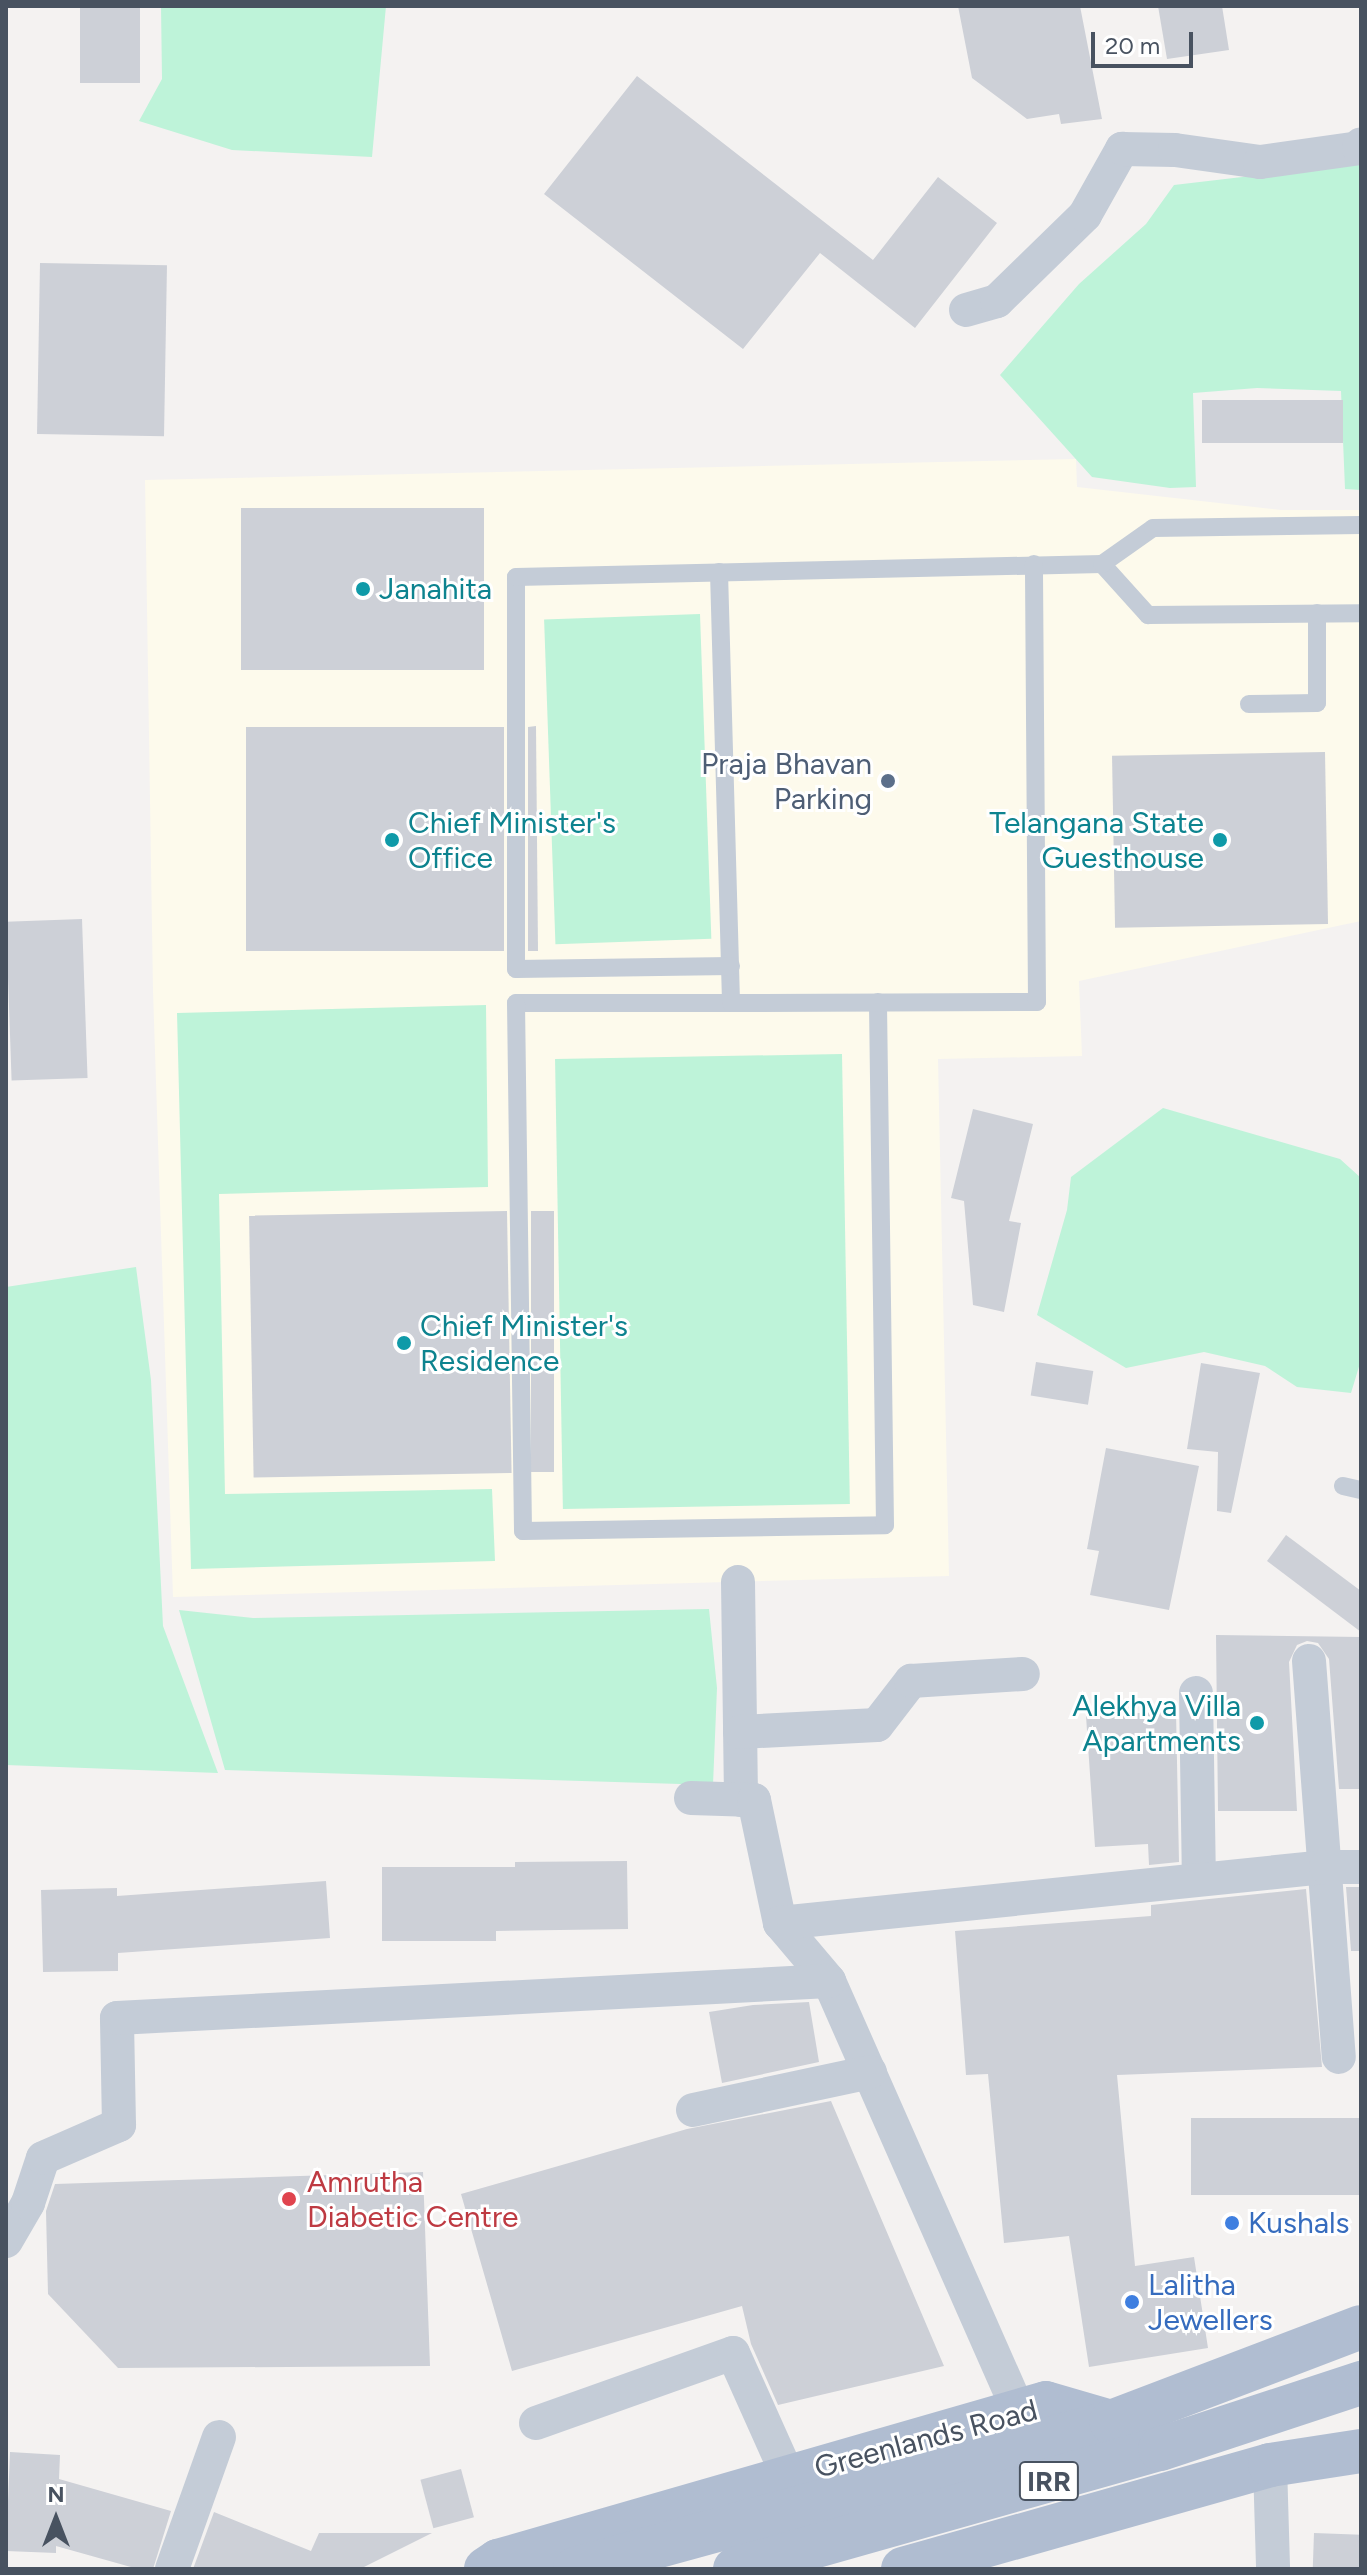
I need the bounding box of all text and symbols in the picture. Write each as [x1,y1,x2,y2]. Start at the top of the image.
scale bar [1095,16,1197,66]
text: 20 m [1105,31,1160,60]
place label: Janahita [379,571,492,607]
marker: Janahita [354,580,372,598]
place label: Praja Bhavan Parking [701,746,872,816]
marker: Praja Bhavan Parking [879,772,897,790]
place label: Chief Minister's Office [408,805,616,876]
place label: Telangana State Guesthouse [989,805,1204,876]
marker: Chief Minister's Office [383,831,401,849]
marker: Telangana State Guesthouse [1211,831,1229,849]
place label: Chief Minister's Residence [420,1308,628,1378]
marker: Chief Minister's Residence [395,1334,413,1352]
place label: Alekhya Villa Apartments [1072,1688,1241,1758]
marker: Alekhya Villa Apartments [1248,1714,1266,1732]
place label: Amrutha Diabetic Centre [307,2164,518,2234]
marker: Amrutha Diabetic Centre [278,2188,300,2210]
place label: Kushals [1248,2205,1350,2241]
marker: Kushals [1223,2214,1241,2232]
place label: Lalitha Jewellers [1148,2267,1273,2338]
marker: Lalitha Jewellers [1123,2293,1141,2311]
street label: Greenlands Road [811,2392,1041,2486]
road number: IRR [1017,2457,1081,2505]
north arrow [16,2479,96,2559]
text: N [47,2481,65,2508]

